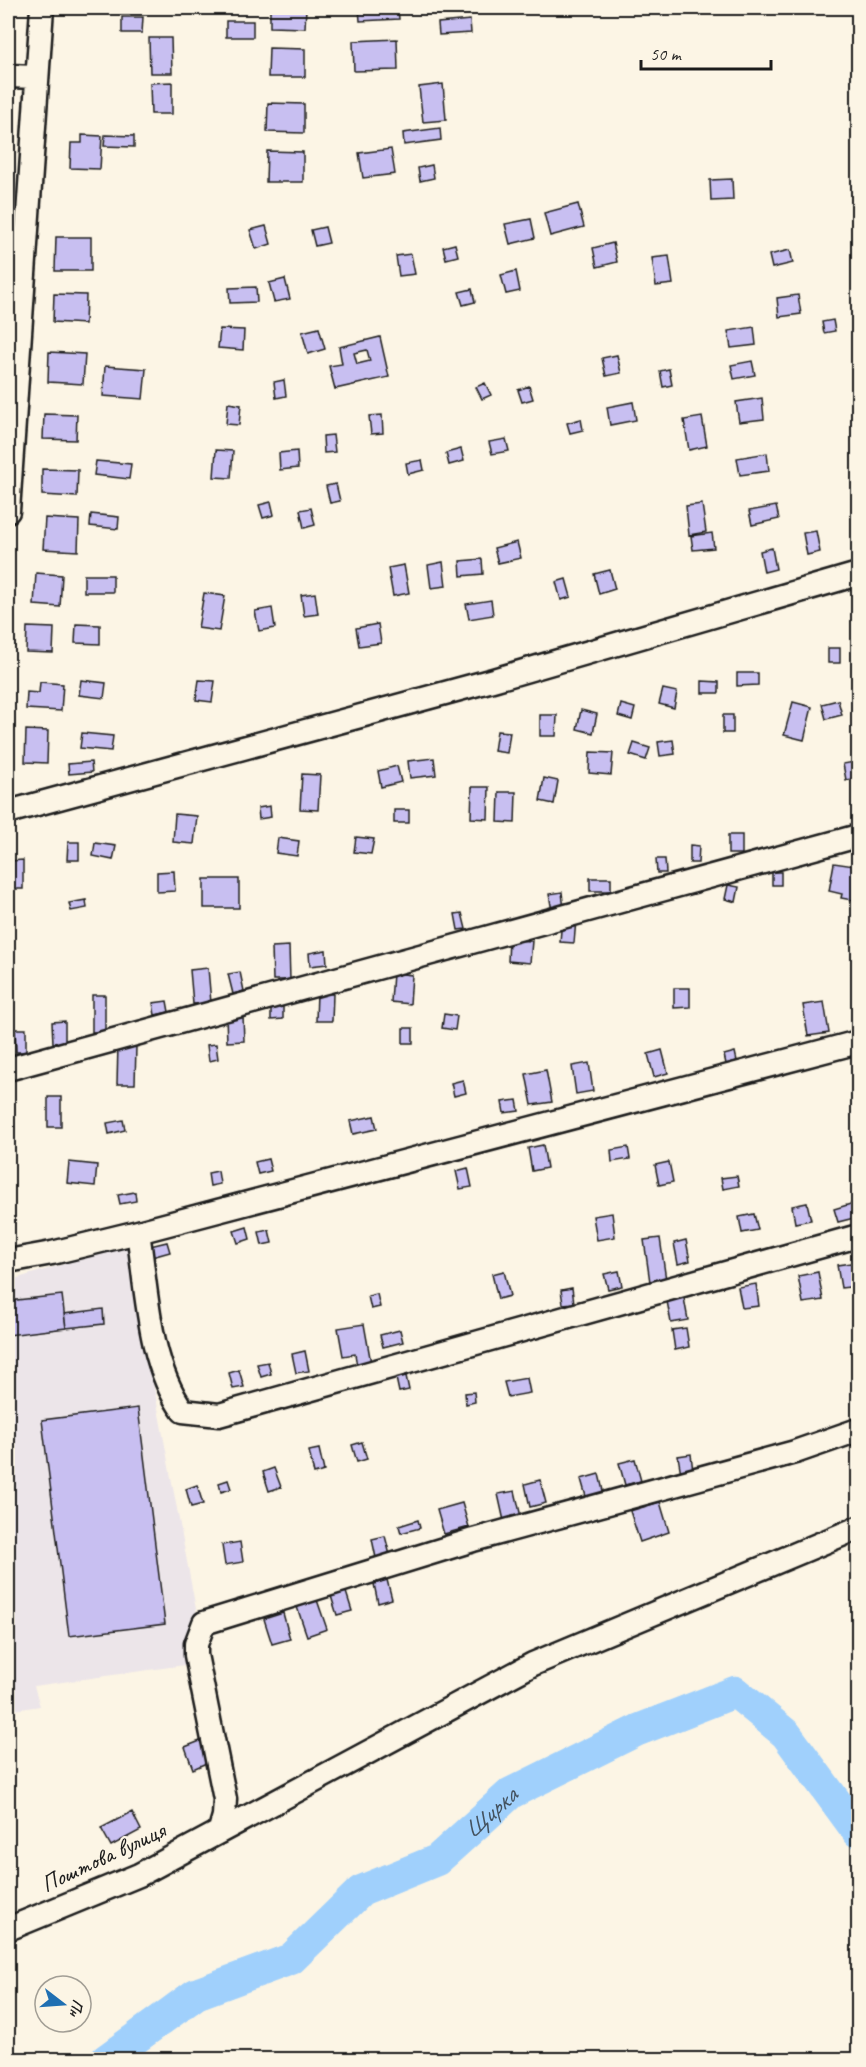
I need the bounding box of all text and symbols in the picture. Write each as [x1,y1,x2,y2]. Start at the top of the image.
scale bar [641,33,772,71]
text: 50 m [650,43,683,65]
water label: Щирка [456,1777,526,1845]
street label: Поштова вулиця [36,1814,171,1899]
north arrow [33,1974,93,2034]
text: Пн [64,1997,88,2020]

